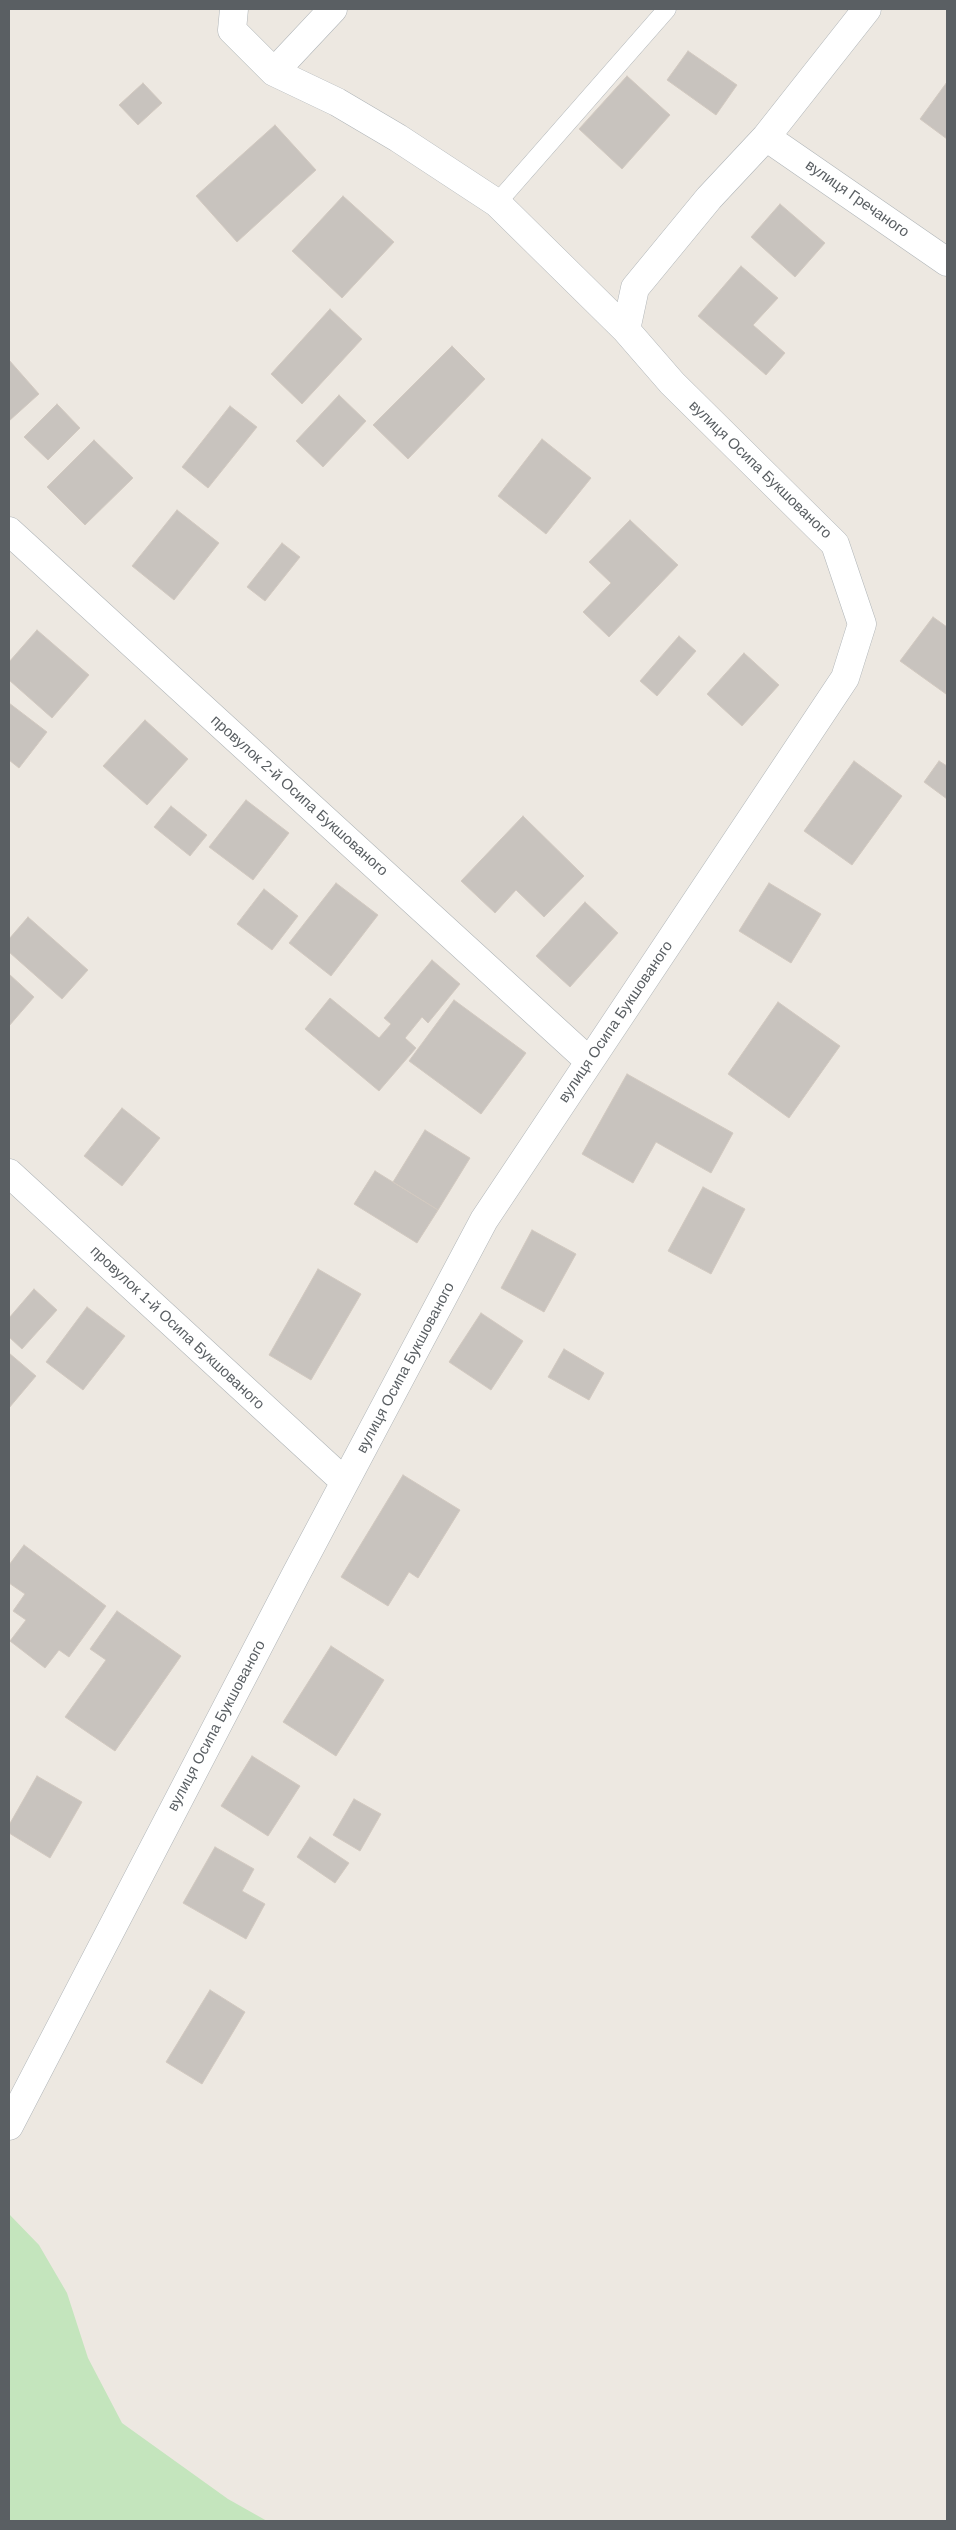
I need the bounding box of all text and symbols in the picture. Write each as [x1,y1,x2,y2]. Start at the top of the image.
street label: вулиця Гречаного [802,156,912,242]
street label: вулиця Осипа Букшованого [685,397,835,543]
street label: провулок 2-й Осипа Букшованого [207,712,391,880]
street label: вулиця Осипа Букшованого [555,938,677,1106]
street label: провулок 1-й Осипа Букшованого [86,1242,268,1414]
street label: вулиця Осипа Букшованого [353,1279,459,1457]
street label: вулиця Осипа Букшованого [164,1637,270,1815]

